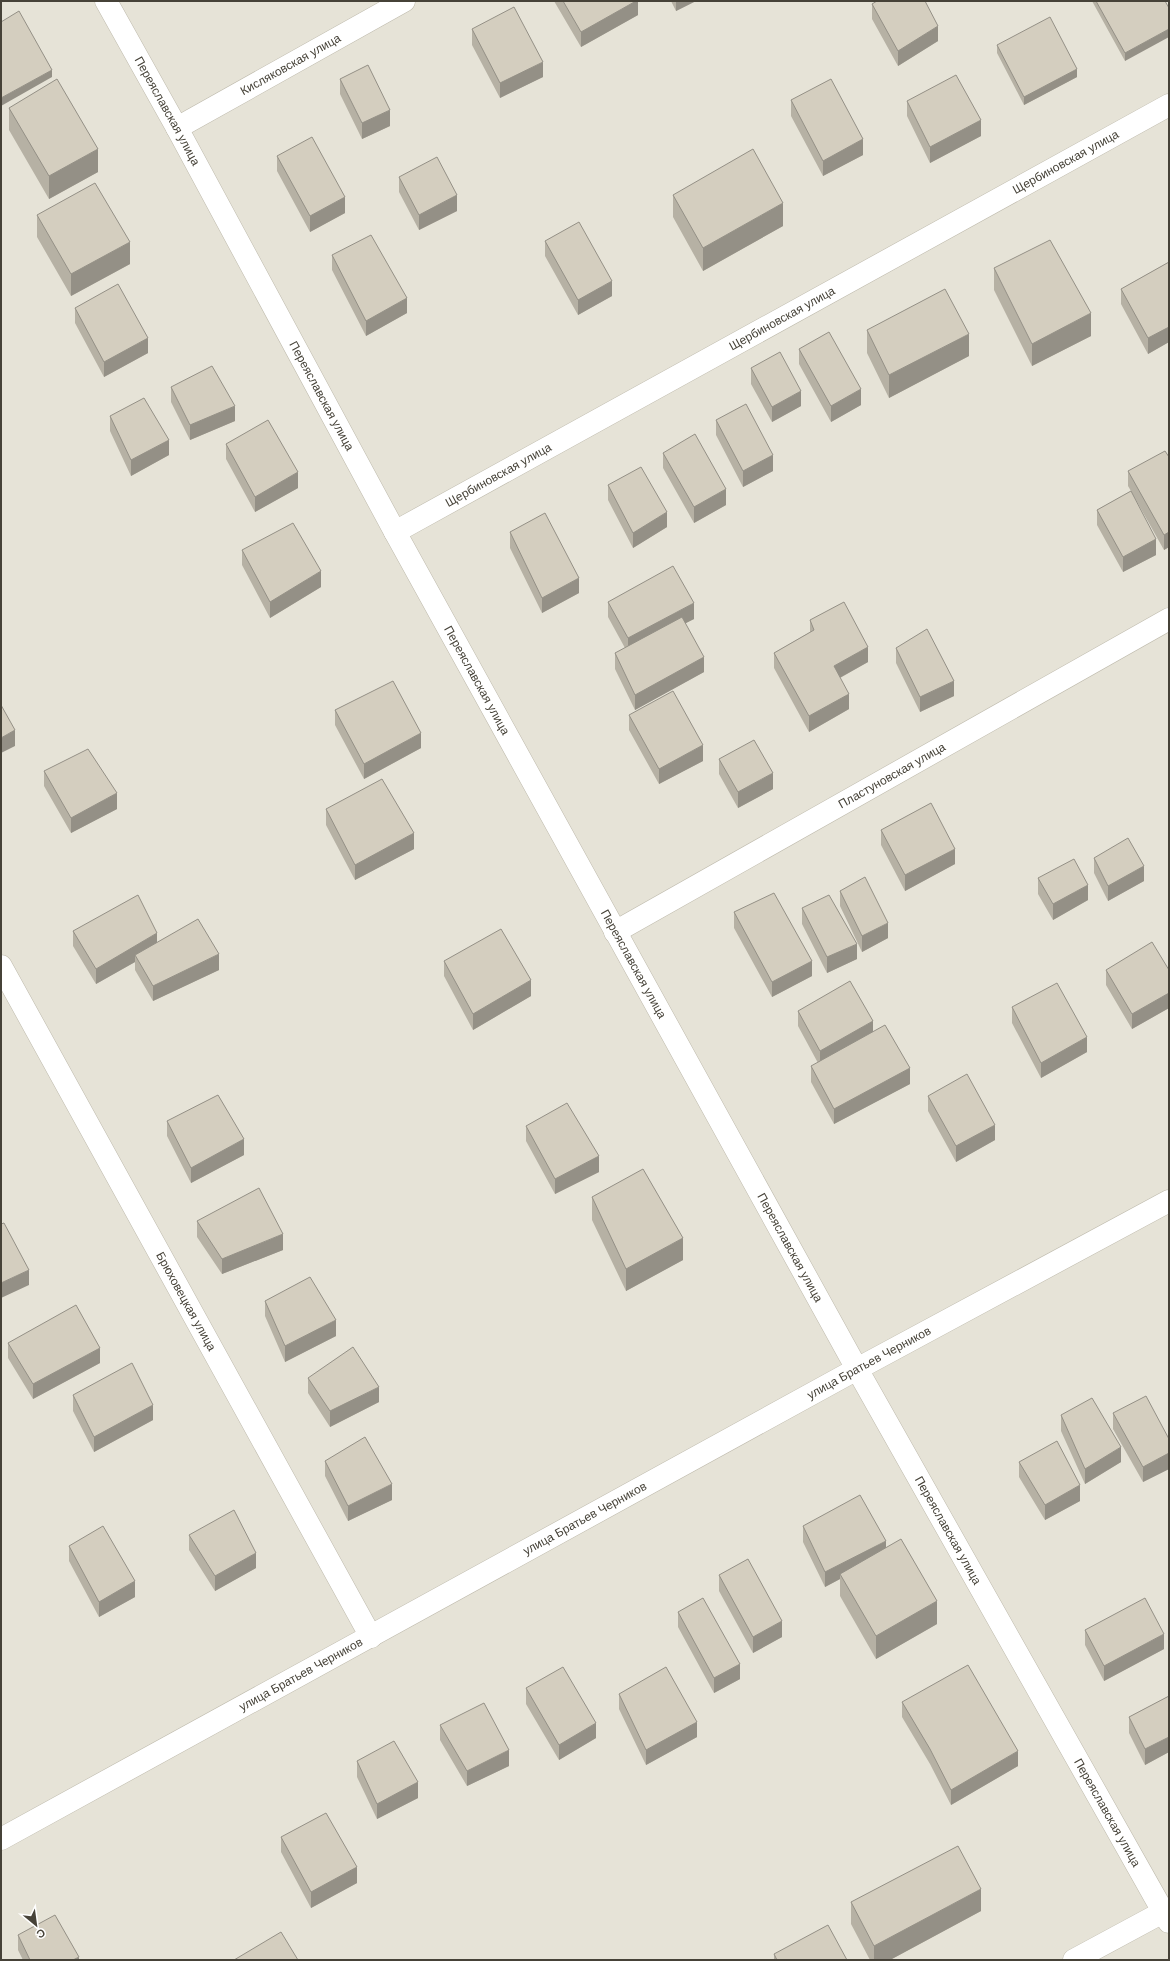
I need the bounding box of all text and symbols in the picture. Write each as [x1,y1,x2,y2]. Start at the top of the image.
street label: Кисляковская улица [238,31,343,98]
street label: Переяславская улица [132,54,203,168]
street label: Щербиновская улица [1010,127,1121,197]
street label: Щербиновская улица [727,284,838,353]
street label: Переяславская улица [286,339,357,453]
street label: Щербиновская улица [443,440,554,510]
street label: Переяславская улица [441,623,513,737]
street label: Пластуновская улица [836,740,948,811]
street label: Переяславская улица [598,907,669,1021]
street label: Переяславская улица [754,1191,826,1305]
street label: Брюховецкая улица [153,1249,219,1354]
street label: улица Братьев Черников [805,1324,933,1402]
street label: Переяславская улица [912,1474,984,1587]
street label: улица Братьев Черников [521,1479,649,1558]
street label: улица Братьев Черников [237,1635,365,1714]
street label: Переяславская улица [1071,1756,1144,1870]
north arrow [16,1905,56,1945]
text: С [34,1927,47,1941]

